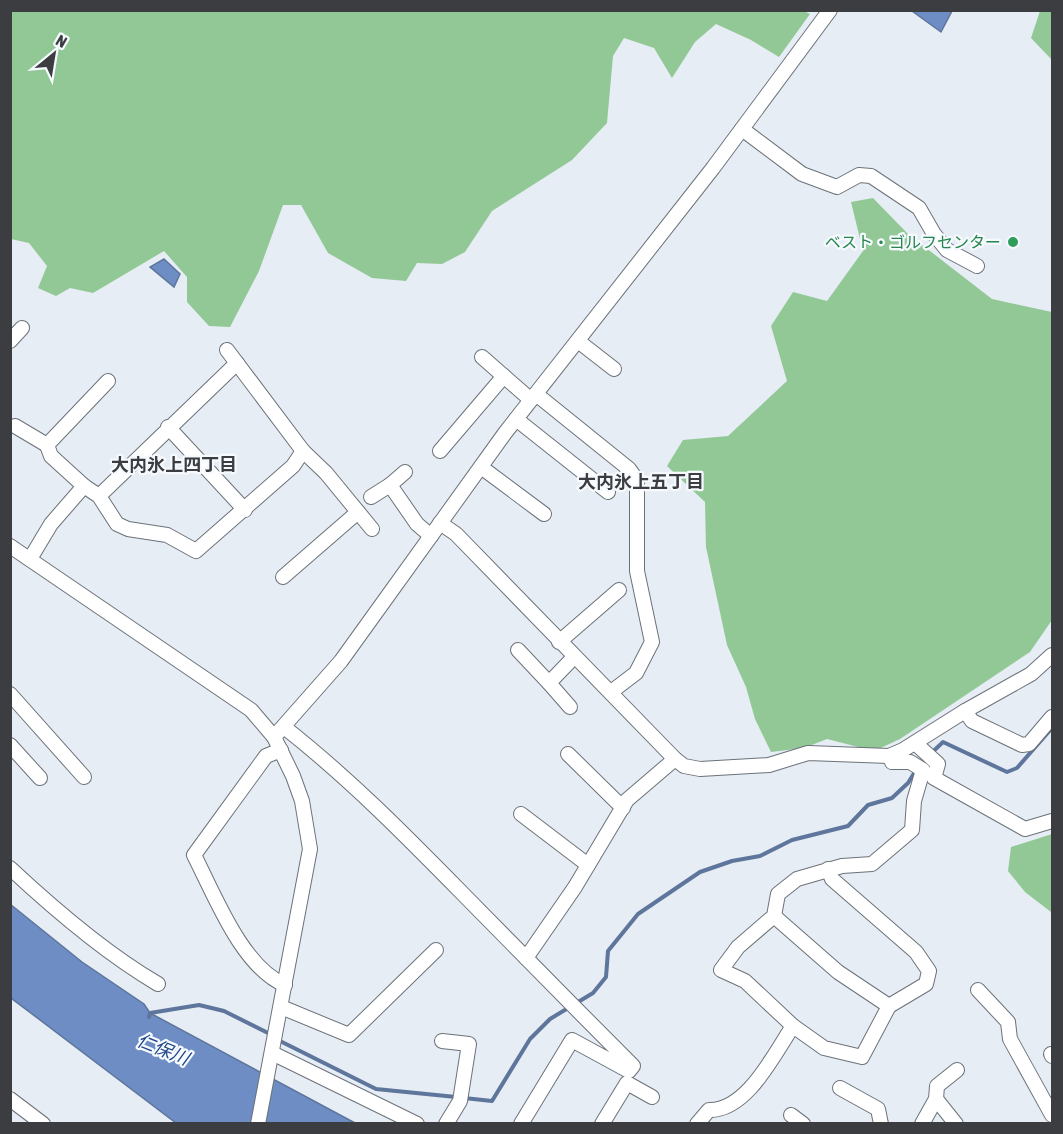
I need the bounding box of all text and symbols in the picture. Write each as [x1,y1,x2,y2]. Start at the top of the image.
north arrow [24,24,84,84]
text: N [53,31,70,51]
place label: ベスト・ゴルフセンター [825,233,1001,251]
marker: ベスト・ゴルフセンター [1006,235,1020,249]
district label: 大内氷上四丁目 [111,454,237,475]
district label: 大内氷上五丁目 [578,471,704,492]
water label: 仁保川 [134,1029,194,1070]

